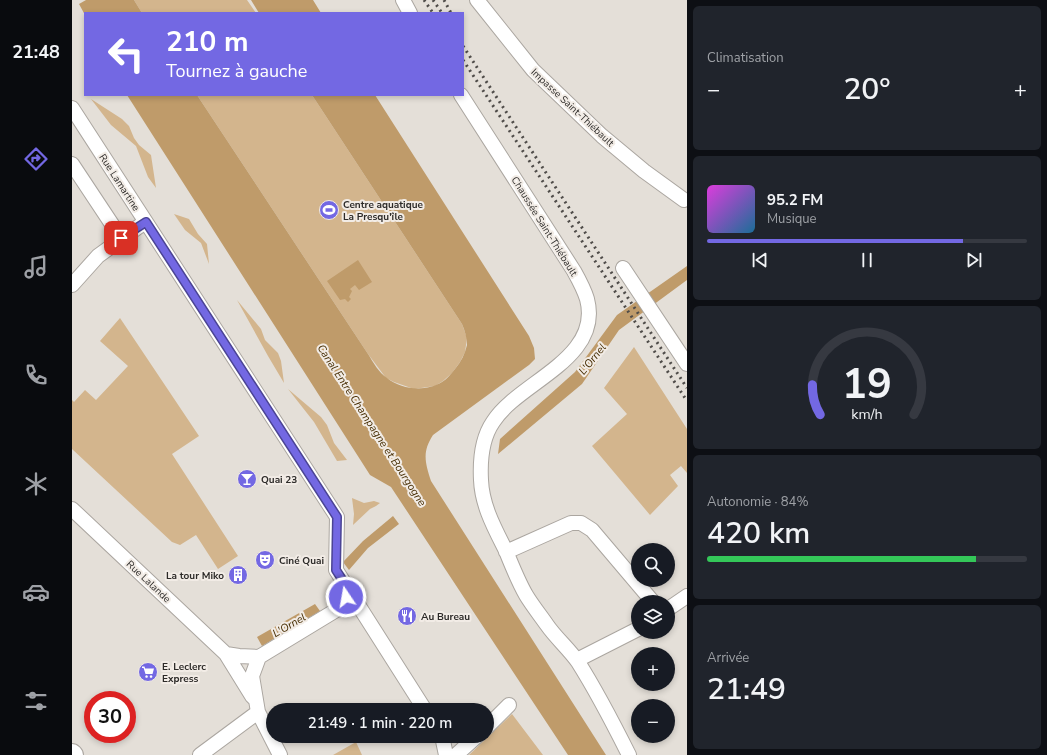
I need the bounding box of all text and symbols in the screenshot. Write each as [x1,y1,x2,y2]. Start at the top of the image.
text: 210 m [166,23,249,61]
icon: left [100,28,152,80]
text: 21:48 [12,40,60,64]
text: Climatisation [707,49,784,67]
text: Tournez à gauche [166,59,307,83]
street label: Impasse Saint-Thiébault [528,65,617,150]
text: 20° [843,69,891,110]
text: − [707,75,720,105]
text: + [1014,75,1027,105]
icon: directions [22,145,50,173]
street label: Rue Lamartine [95,151,143,214]
street label: Chaussée Saint-Thiébault [508,174,581,280]
text: 95.2 FM [767,190,823,210]
place label: Centre aquatique La Presqu'île [343,198,423,224]
sports icon: Centre aquatique La Presqu'île [318,199,340,221]
text: Musique [767,210,816,228]
pin [104,221,138,255]
icon: arrive [110,227,132,249]
icon: previous [749,249,771,271]
icon: pause [856,249,878,271]
icon: next [963,249,985,271]
icon: music [22,253,50,281]
water label: L'Ornel [575,341,610,378]
water label: Canal Entre Champagne et Bourgogne [314,342,430,509]
text: 19 [842,356,892,413]
icon: phone [22,361,50,389]
text: km/h [851,405,883,424]
bar icon: Quai 23 [236,468,258,490]
icon: climate [22,470,50,498]
place label: Quai 23 [261,473,297,487]
text: Autonomie · 84% [707,493,809,511]
text: 420 km [707,513,810,554]
map controls [631,543,675,743]
button: search [631,543,675,587]
theatre icon: Ciné Quai [254,549,276,571]
place label: Ciné Quai [279,554,324,568]
street label: Rue Lalande [123,558,174,606]
building icon: La tour Miko [227,564,249,586]
place label: La tour Miko [166,569,224,583]
position arrow [325,576,367,618]
icon: car [22,578,50,606]
button: layers [631,595,675,639]
restaurant icon: Au Bureau [396,605,418,627]
water label: L'Ornel [270,610,309,641]
place label: Au Bureau [421,610,470,624]
button: + [631,647,675,691]
text: Arrivée [707,649,749,667]
place label: E. Leclerc Express [162,660,206,686]
supermarket icon: E. Leclerc Express [137,661,159,683]
text: 21:49 [707,669,786,710]
icon: filters [22,687,50,715]
speed limit sign: 30 [84,691,136,743]
button: − [631,699,675,743]
text: 21:49 · 1 min · 220 m [308,713,452,733]

